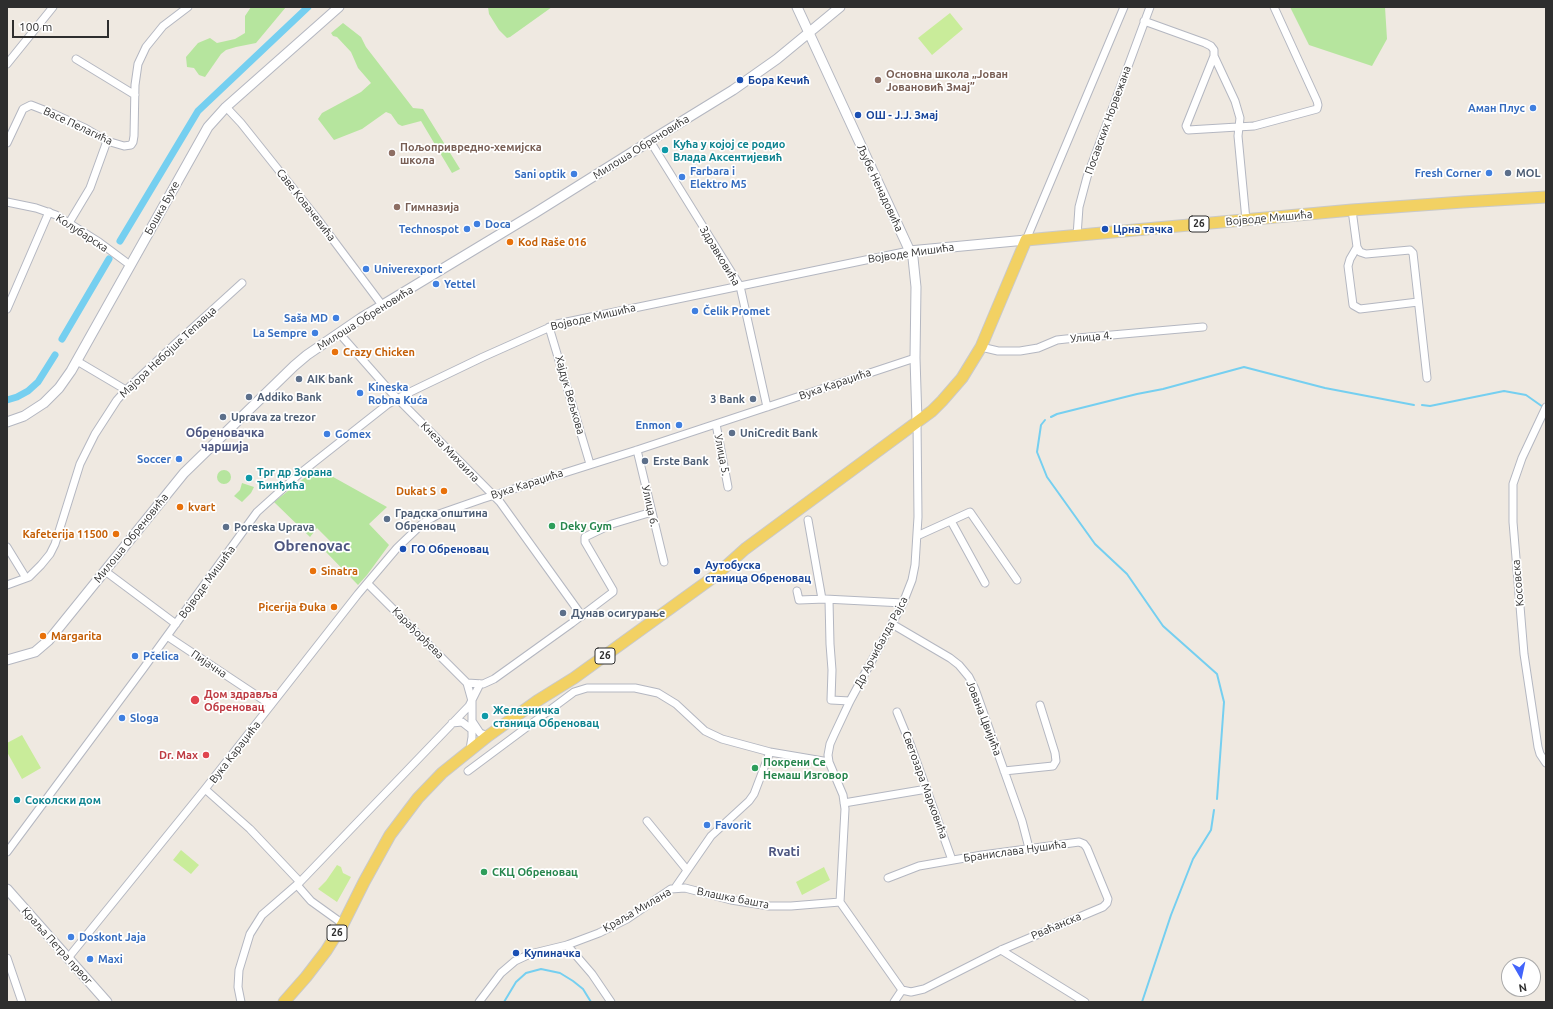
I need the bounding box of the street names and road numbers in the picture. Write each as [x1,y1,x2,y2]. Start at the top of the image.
street label: Посавских Норвежана [1082,64,1134,176]
street label: Васе Пелагића [41,104,115,148]
street label: Милоша Обреновића [590,112,692,182]
street label: Љубе Ненадовића [854,142,906,234]
street label: Саве Ковачевића [274,166,338,244]
street label: Бошка Бухе [142,179,182,237]
street label: Војводе Мишића [1225,208,1313,228]
street label: Колубарска [53,211,111,255]
road number: 26 [1189,216,1209,232]
street label: Здравковића [697,224,743,288]
street label: Војводе Мишића [867,240,955,266]
street label: Милоша Обреновића [314,283,416,353]
street label: Војводе Мишића [549,301,637,333]
street label: Мајора Небојше Тепавца [117,304,219,400]
street label: Улица 4. [1069,329,1113,345]
street label: Хајдук Вељкова [552,354,588,436]
street label: Вука Караџића [797,365,873,403]
street label: Кнеза Михаила [418,419,482,485]
street label: Улица 5. [712,433,732,477]
street label: Вука Караџића [489,466,565,502]
street label: Улица 6. [639,484,661,528]
street label: Милоша Обреновића [91,491,171,585]
street label: Војводе Мишића [176,543,238,621]
street label: Косовска [1509,559,1527,607]
street label: Др Арчибалда Рајса [851,594,911,690]
street label: Карађорђева [389,604,447,662]
street label: Пијачна [189,647,229,681]
road number: 26 [595,648,615,664]
street label: Јована Цвијића [964,678,1004,758]
street label: Вука Караџића [207,718,263,786]
street label: Светозара Марковића [899,729,951,841]
street label: Бранислава Нушића [963,837,1067,865]
street label: Краља Милана [601,885,673,935]
street label: Влашка башта [696,885,770,911]
street label: Краља Петра првог [19,905,95,987]
street label: Рваћанска [1029,910,1083,942]
road number: 26 [327,925,347,941]

